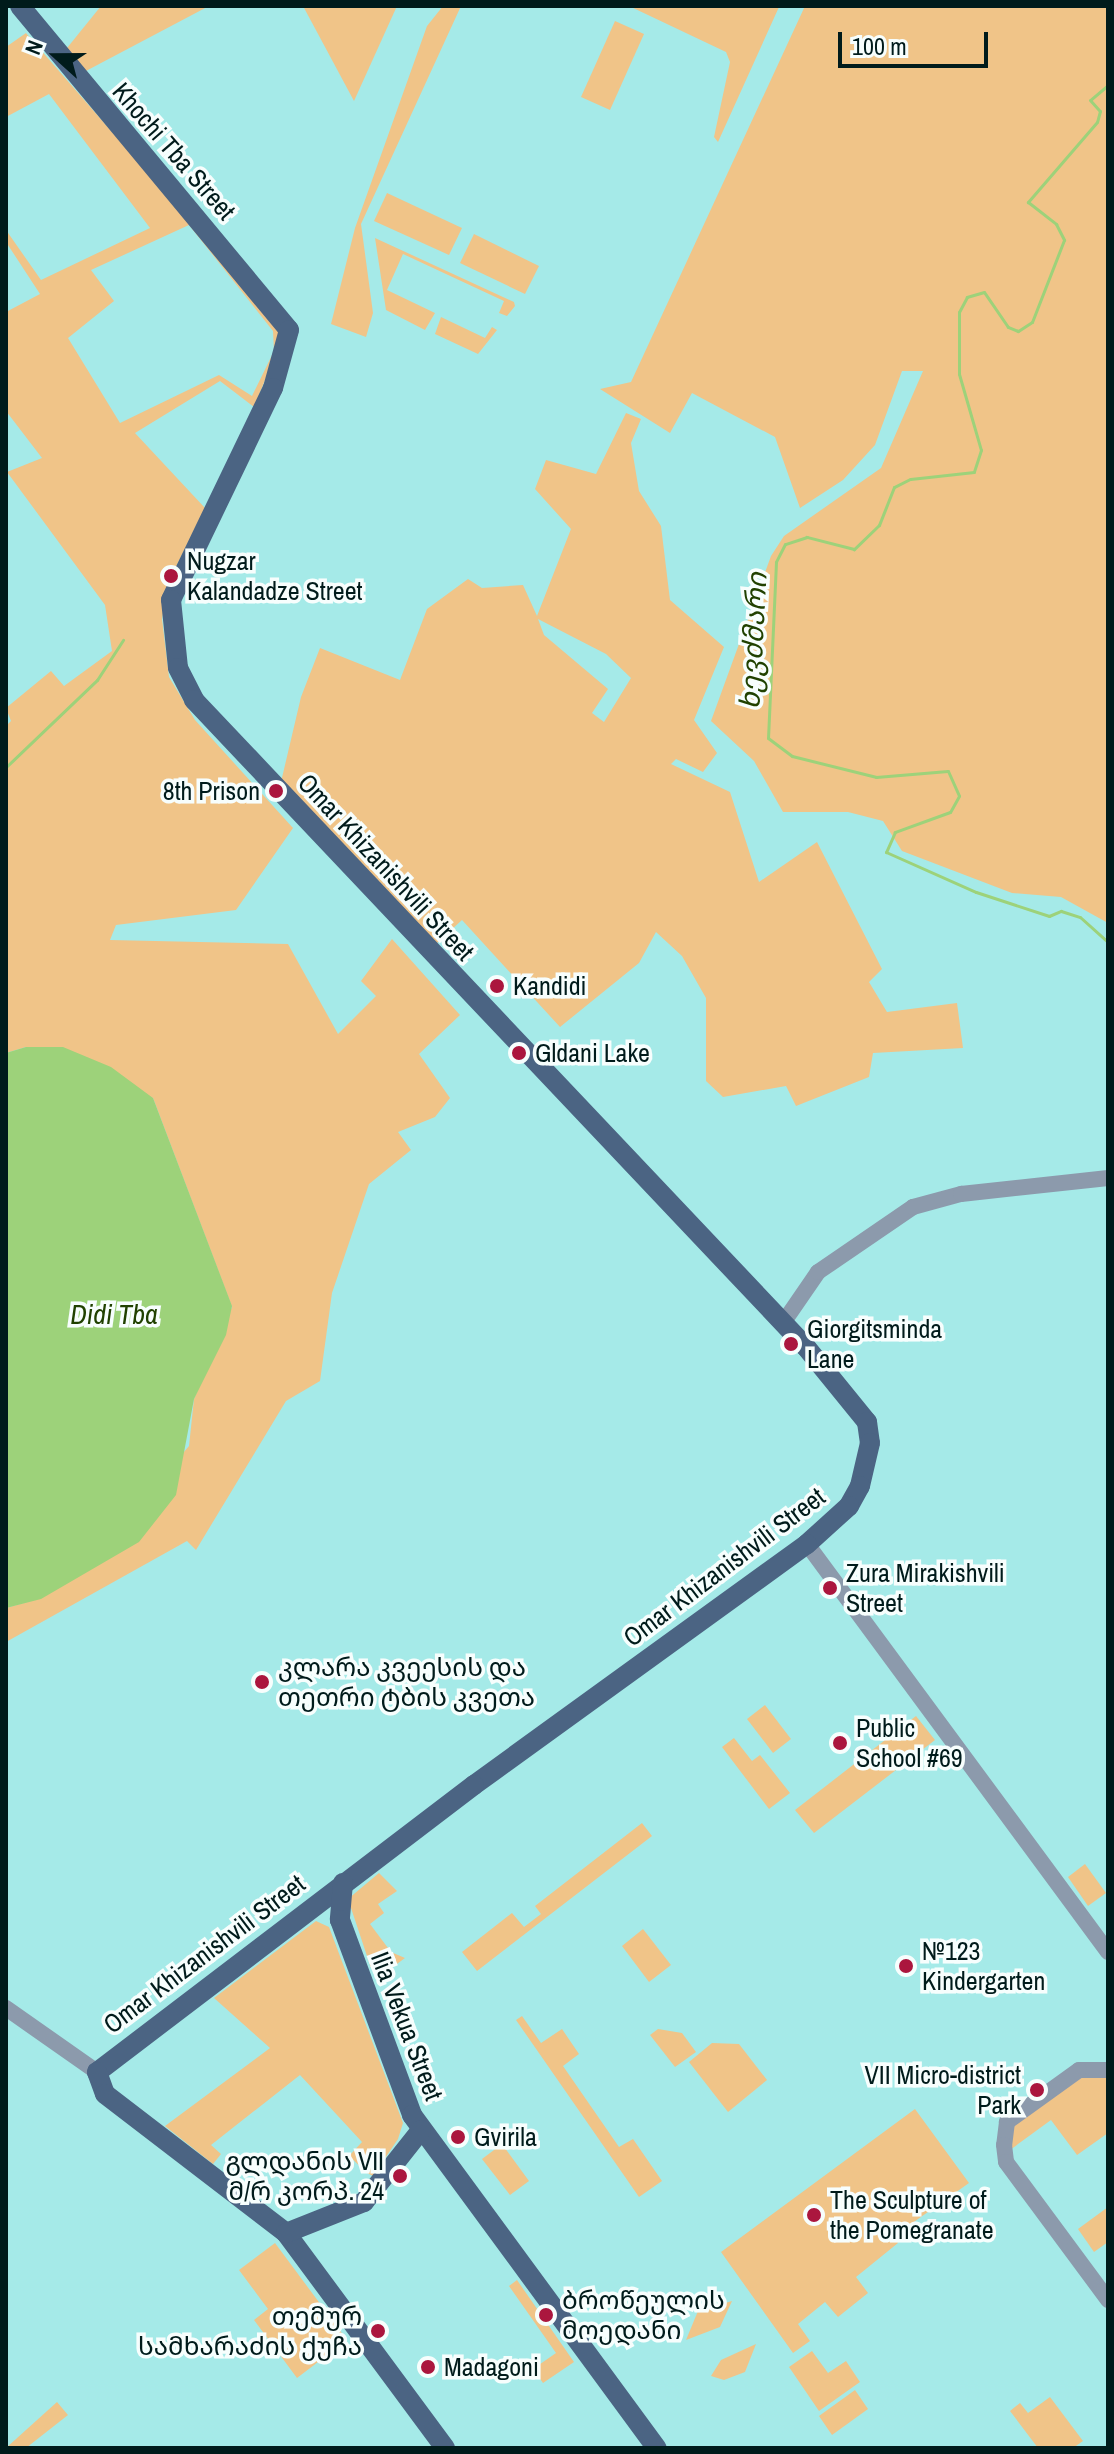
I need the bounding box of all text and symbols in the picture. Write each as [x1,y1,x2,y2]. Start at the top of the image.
north arrow [16,16,96,96]
scale bar [842,16,992,66]
text: 100 m [852,30,907,62]
text: N [17,36,50,59]
street label: Khochi Tba Street [106,76,242,226]
place label: Nugzar Kalandadze Street [187,545,362,606]
marker: Nugzar Kalandadze Street [162,567,180,585]
water label: ხევძმარი [733,572,773,710]
street label: Omar Khizanishvili Street [291,767,481,967]
place label: 8th Prison [163,775,260,807]
marker: 8th Prison [267,782,285,800]
place label: Kandidi [513,970,587,1002]
marker: Kandidi [488,977,506,995]
place label: Gldani Lake [535,1037,650,1069]
marker: Gldani Lake [510,1044,528,1062]
water label: Didi Tba [70,1297,158,1331]
place label: Giorgitsminda Lane [807,1313,942,1374]
marker: Giorgitsminda Lane [782,1335,800,1353]
street label: Omar Khizanishvili Street [617,1481,831,1653]
place label: Zura Mirakishvili Street [846,1557,1005,1618]
marker: Zura Mirakishvili Street [821,1579,839,1597]
place label: კლარა კვეესის და თეთრი ტბის კვეთა [278,1651,535,1712]
marker: კლარა კვეესის და თეთრი ტბის კვეთა [253,1673,271,1691]
place label: Public School #69 [856,1712,963,1774]
marker: Public School #69 [831,1734,849,1752]
street label: Omar Khizanishvili Street [97,1868,311,2040]
place label: №123 Kindergarten [922,1935,1045,1996]
street label: Ilia Vekua Street [364,1947,450,2105]
marker: №123 Kindergarten [897,1957,915,1975]
place label: VII Micro-district Park [865,2059,1021,2120]
marker: VII Micro-district Park [1028,2081,1046,2099]
place label: Gvirila [474,2121,537,2153]
marker: Gvirila [449,2128,467,2146]
place label: გლდანის VII მ/რ კორპ. 24 [225,2145,384,2206]
marker: გლდანის VII მ/რ კორპ. 24 [391,2167,409,2185]
place label: The Sculpture of the Pomegranate [830,2184,994,2246]
marker: The Sculpture of the Pomegranate [805,2206,823,2224]
place label: ბროწეულის მოედანი [562,2284,725,2346]
place label: თემურ სამხარაძის ქუჩა [138,2300,362,2362]
marker: ბროწეულის მოედანი [537,2306,555,2324]
marker: თემურ სამხარაძის ქუჩა [369,2322,387,2340]
place label: Madagoni [444,2351,539,2383]
marker: Madagoni [419,2358,437,2376]

